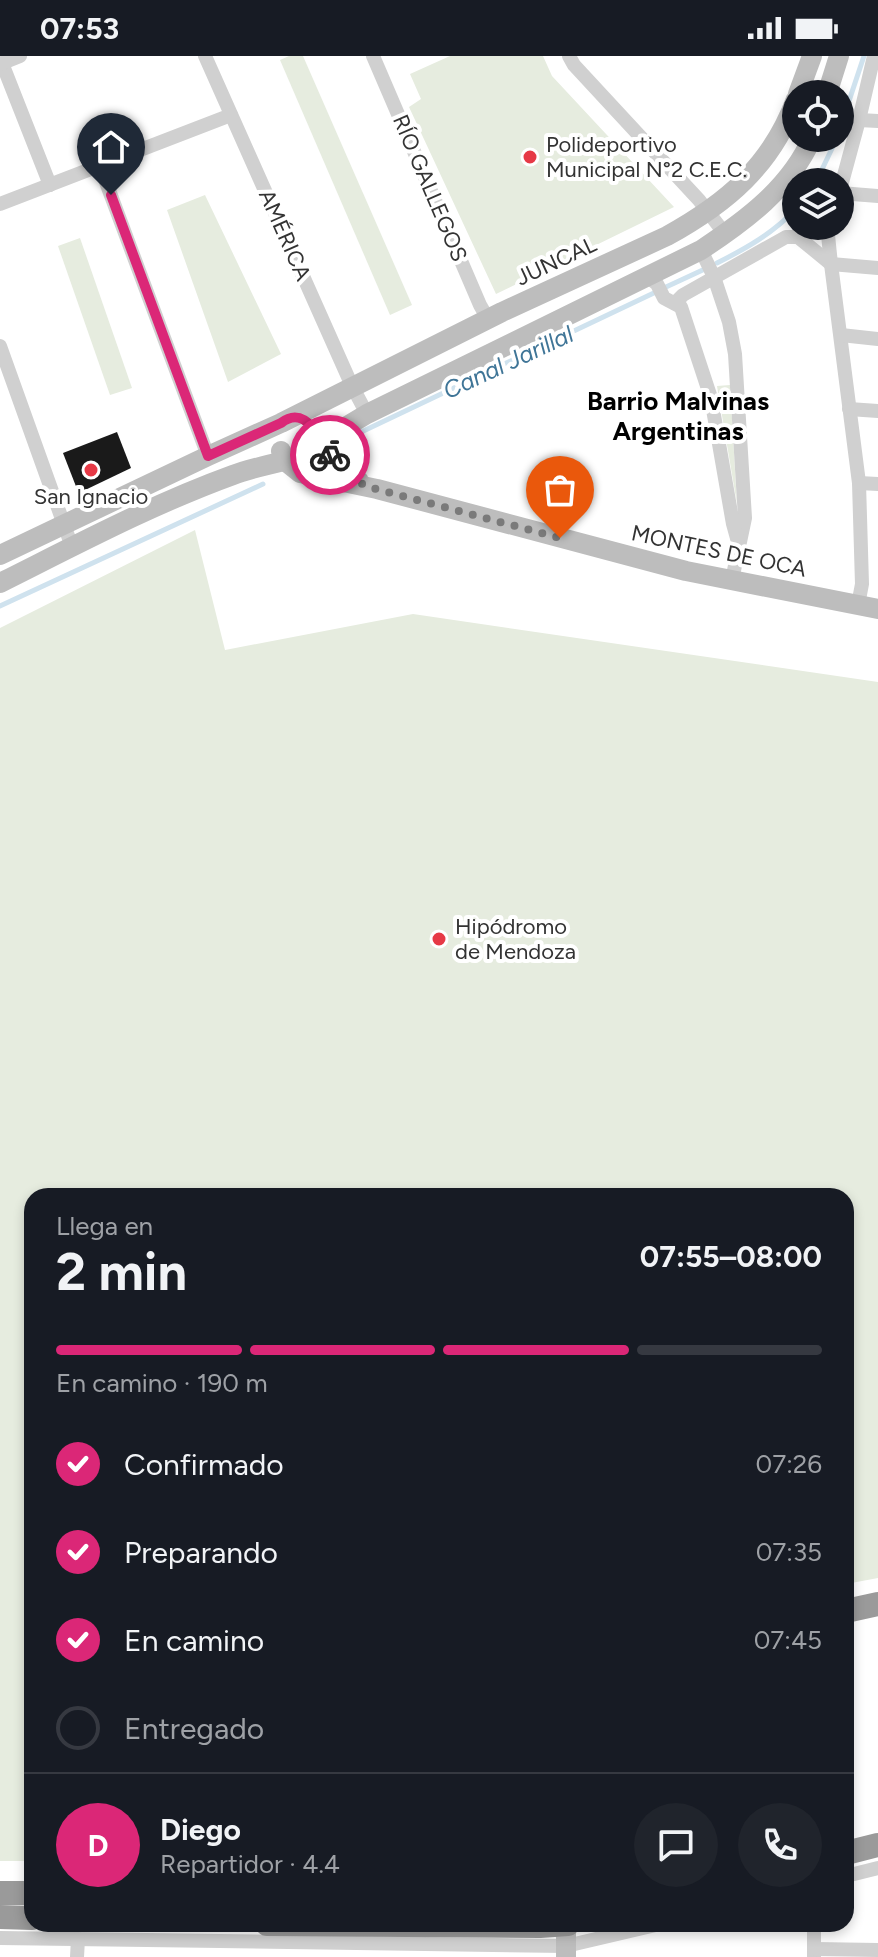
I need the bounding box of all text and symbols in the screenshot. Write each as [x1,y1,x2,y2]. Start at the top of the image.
text: 07:53 [40,10,119,47]
map controls [782,80,854,240]
button: locate [782,80,854,152]
street label: RÍO GALLEGOS [387,111,473,265]
pin [77,113,145,195]
icon: home [89,125,133,169]
place label: Polideportivo Municipal N°2 C.E.C. [546,131,747,183]
marker: Polideportivo Municipal N°2 C.E.C. [521,148,539,166]
button: layers [782,168,854,240]
street label: AMÉRICA [253,185,317,285]
street label: JUNCAL [511,230,601,291]
water label: Canal Jarillal [438,319,578,405]
district label: Barrio Malvinas Argentinas [587,385,769,447]
courier [290,415,370,495]
icon: bike [308,433,352,477]
pin [526,456,594,538]
marker: San Ignacio [82,461,100,479]
icon: bag [538,468,582,512]
place label: San Ignacio [34,483,148,510]
street label: MONTES DE OCA [629,519,809,583]
place label: Hipódromo de Mendoza [455,913,576,965]
marker: Hipódromo de Mendoza [430,930,448,948]
text: Llega en [56,1210,153,1242]
text: 07:55–08:00 [640,1238,822,1275]
text: 2 min [56,1241,187,1303]
text: En camino · 190 m [56,1367,268,1399]
icon: check [56,1442,100,1486]
text: Confirmado [124,1446,284,1483]
text: 07:26 [756,1448,822,1480]
icon: check [56,1530,100,1574]
text: Preparando [124,1534,278,1571]
text: 07:35 [756,1536,822,1568]
icon: check [56,1618,100,1662]
text: En camino [124,1622,264,1659]
text: 07:45 [754,1624,822,1656]
text: Entregado [124,1710,264,1747]
button: chat [634,1803,718,1887]
button: phone [738,1803,822,1887]
text: Diego [160,1811,241,1848]
text: D [88,1827,109,1864]
text: Repartidor · 4.4 [160,1848,340,1880]

